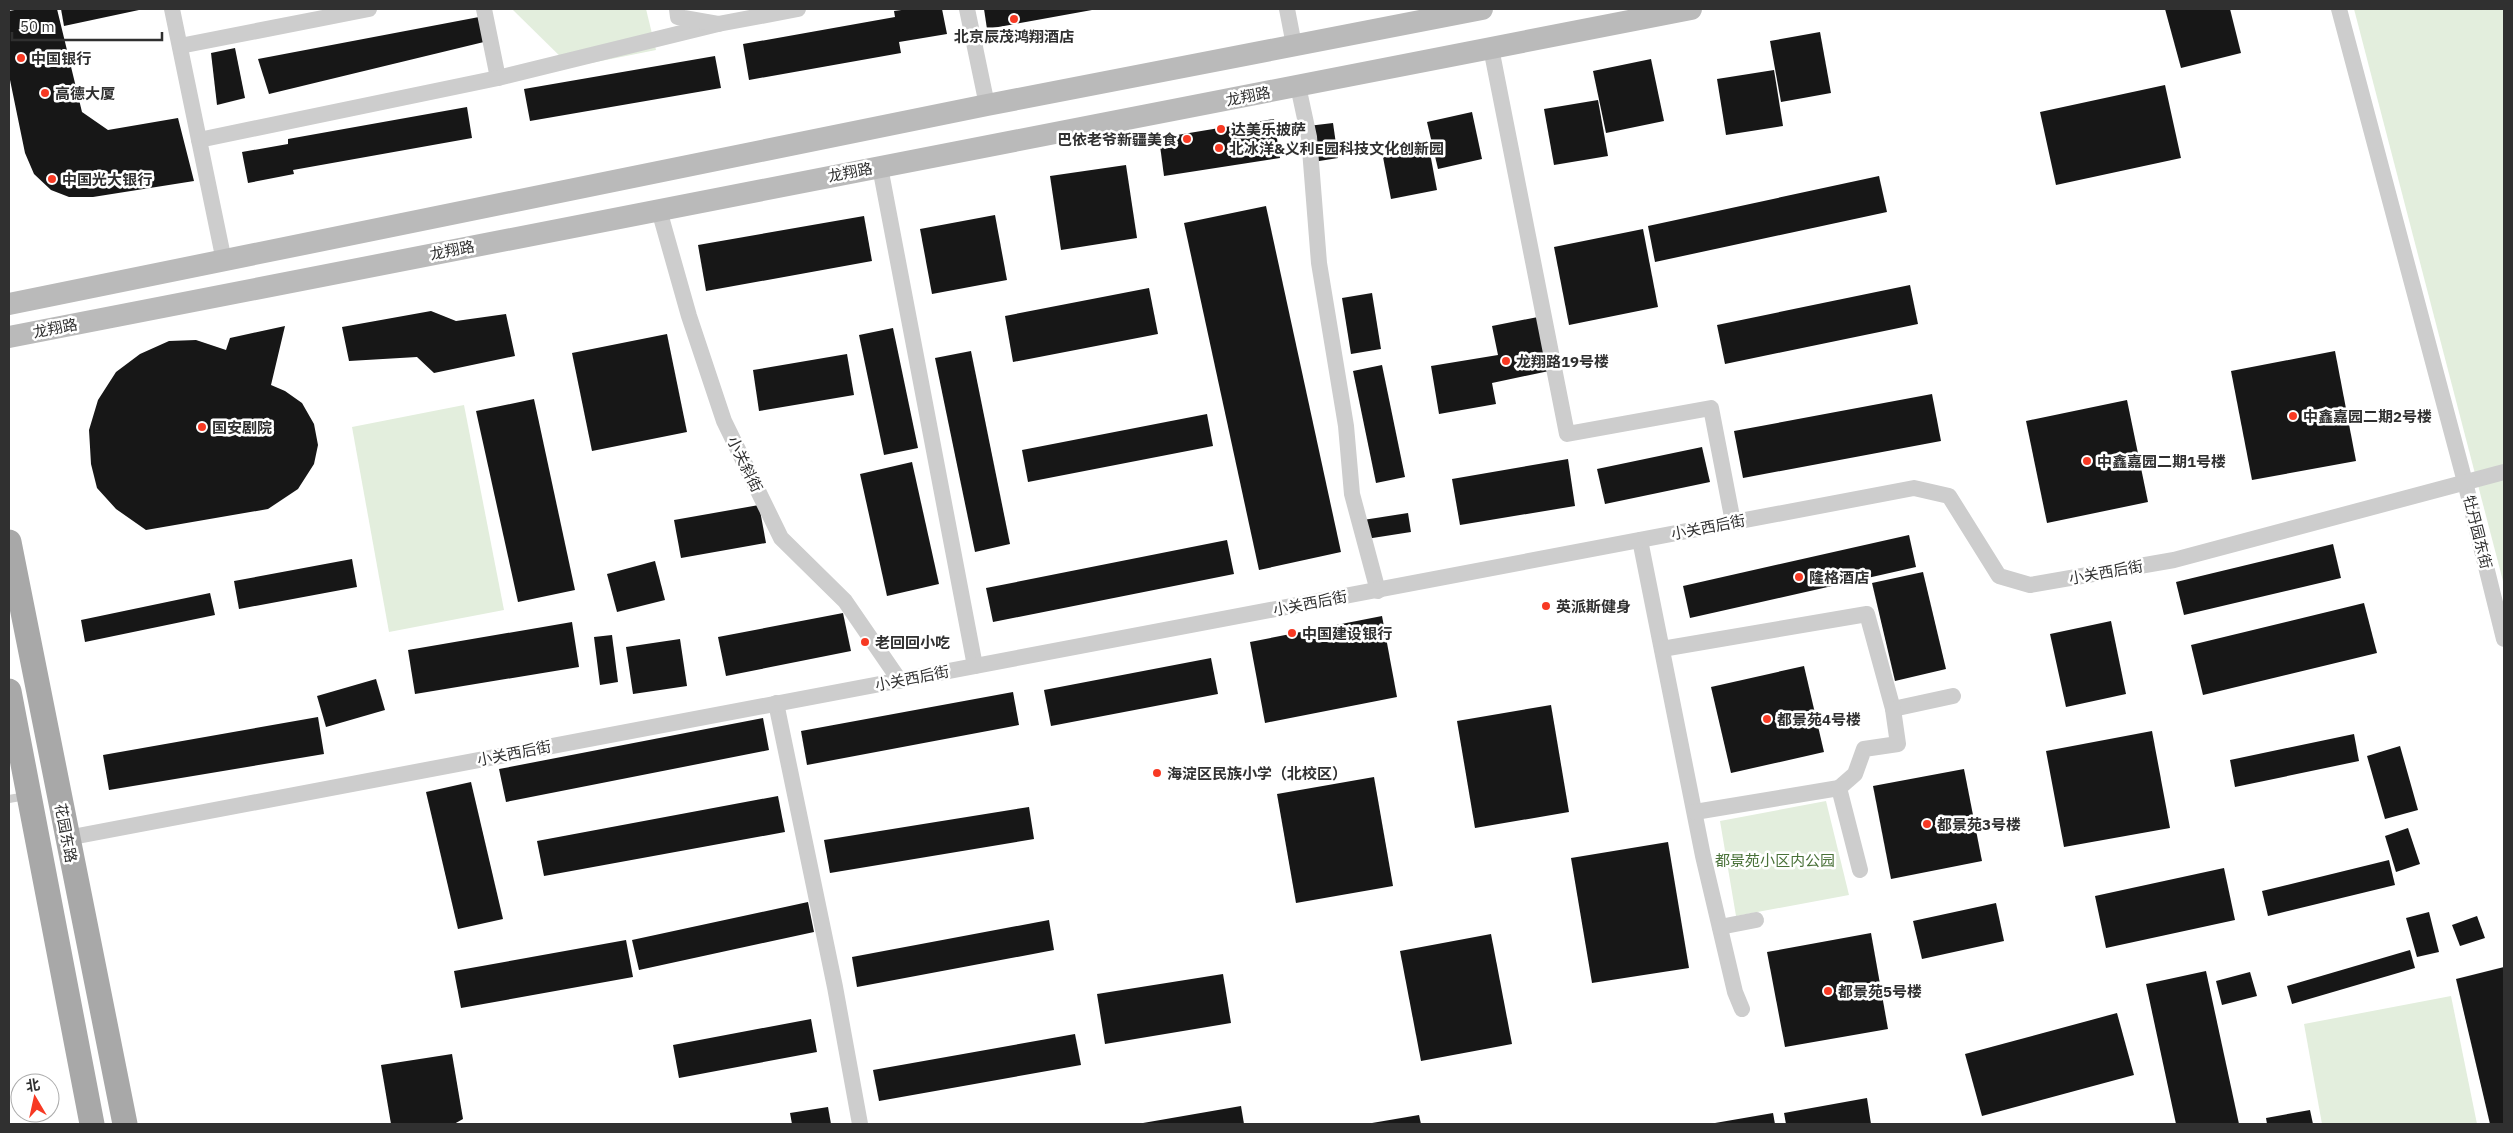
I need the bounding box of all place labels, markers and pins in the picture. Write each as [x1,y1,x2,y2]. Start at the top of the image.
marker: 北京辰茂鸿翔酒店 [1008,13,1020,25]
place label: 北京辰茂鸿翔酒店 [954,27,1074,46]
place label: 中国银行 [31,49,91,68]
marker: 中国银行 [15,52,27,64]
place label: 高德大厦 [55,84,115,103]
marker: 高德大厦 [39,87,51,99]
place label: 达美乐披萨 [1231,120,1306,139]
marker: 达美乐披萨 [1215,123,1227,135]
place label: 巴依老爷新疆美食 [1057,130,1177,149]
marker: 巴依老爷新疆美食 [1181,133,1193,145]
place label: 北冰洋&义利E园科技文化创新园 [1229,139,1444,158]
marker: 北冰洋&义利E园科技文化创新园 [1213,142,1225,154]
place label: 中国光大银行 [62,170,152,189]
marker: 中国光大银行 [46,173,58,185]
place label: 龙翔路19号楼 [1516,352,1609,371]
marker: 龙翔路19号楼 [1500,355,1512,367]
place label: 中鑫嘉园二期2号楼 [2303,407,2432,426]
marker: 中鑫嘉园二期2号楼 [2287,410,2299,422]
place label: 国安剧院 [212,418,272,437]
marker: 国安剧院 [196,421,208,433]
place label: 中鑫嘉园二期1号楼 [2097,452,2226,471]
marker: 中鑫嘉园二期1号楼 [2081,455,2093,467]
place label: 隆格酒店 [1809,568,1869,587]
marker: 隆格酒店 [1793,571,1805,583]
place label: 英派斯健身 [1556,597,1631,616]
marker: 英派斯健身 [1540,600,1552,612]
place label: 中国建设银行 [1302,624,1392,643]
marker: 中国建设银行 [1286,627,1298,639]
place label: 老回回小吃 [875,633,950,652]
marker: 老回回小吃 [859,636,871,648]
place label: 都景苑4号楼 [1777,710,1861,729]
marker: 都景苑4号楼 [1761,713,1773,725]
place label: 海淀区民族小学（北校区） [1167,764,1347,783]
marker: 海淀区民族小学（北校区） [1151,767,1163,779]
place label: 都景苑3号楼 [1937,815,2021,834]
marker: 都景苑3号楼 [1921,818,1933,830]
place label: 都景苑5号楼 [1838,982,1922,1001]
marker: 都景苑5号楼 [1822,985,1834,997]

